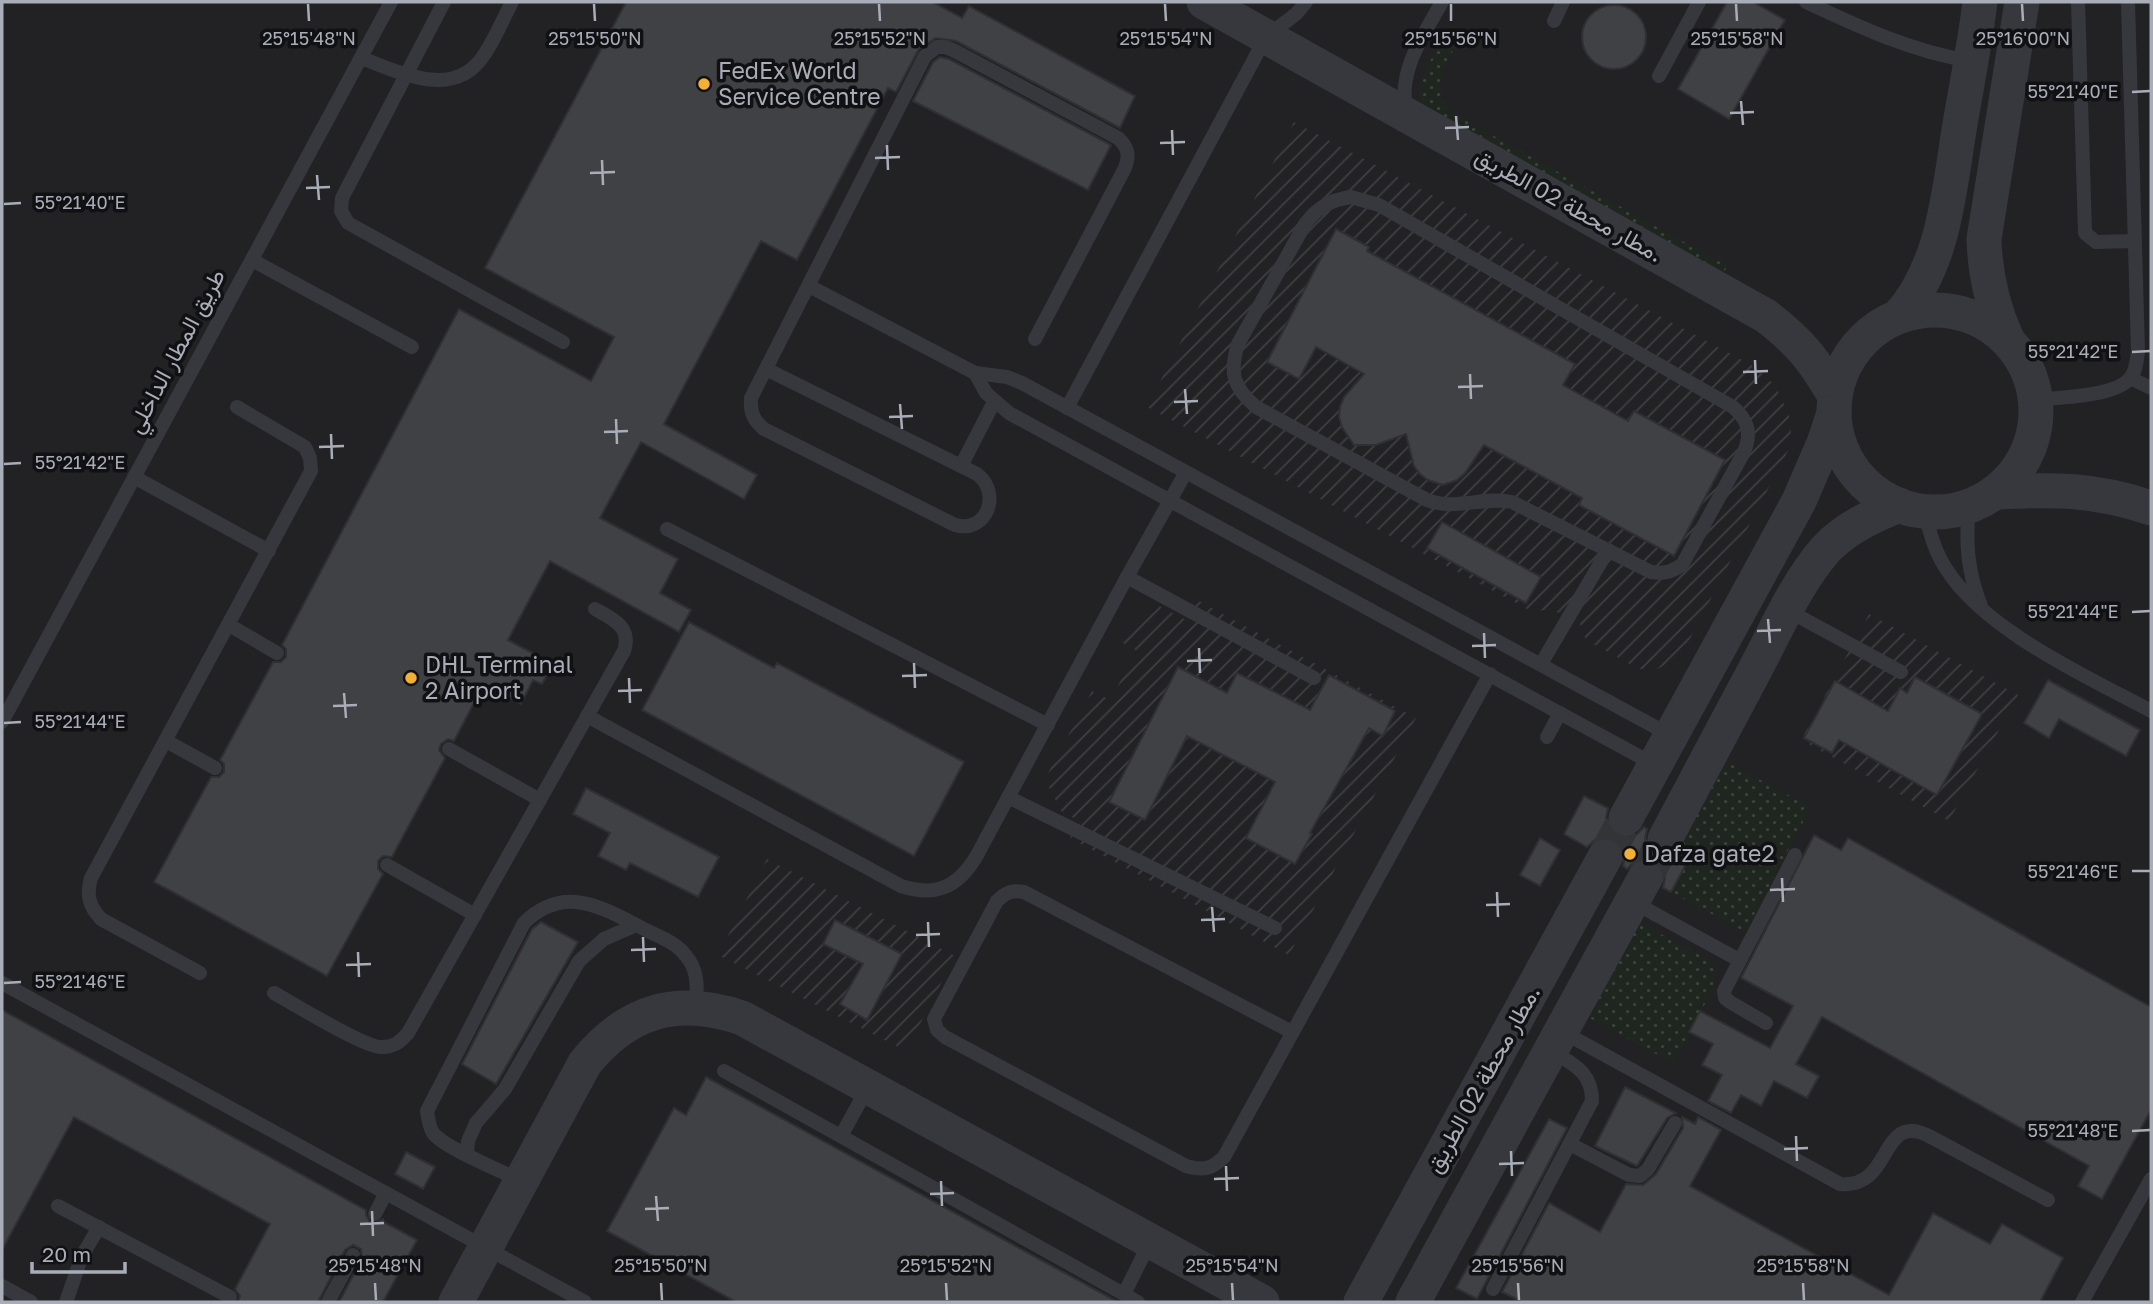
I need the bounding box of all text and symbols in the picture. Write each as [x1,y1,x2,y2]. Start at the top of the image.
text: 25°15'48"N [262,27,356,49]
text: 25°15'50"N [548,27,642,49]
text: 25°15'52"N [834,27,926,49]
text: 25°15'54"N [1119,27,1213,49]
text: 25°15'56"N [1404,27,1498,49]
text: 25°15'58"N [1690,27,1784,49]
text: 25°16'00"N [1976,27,2070,49]
place label: FedEx World Service Centre [718,56,881,110]
marker: FedEx World Service Centre [696,76,712,92]
text: 55°21'40"E [2027,80,2119,102]
street label: مطار محطة 02 الطريق. [1470,141,1668,269]
text: 55°21'40"E [34,191,126,213]
street label: طريق المطار الداخلي [120,264,235,440]
text: 55°21'42"E [2028,340,2118,362]
text: 55°21'42"E [35,451,125,473]
text: 55°21'44"E [2028,600,2119,622]
place label: DHL Terminal 2 Airport [425,650,573,704]
marker: DHL Terminal 2 Airport [403,670,419,686]
text: 55°21'44"E [35,710,126,732]
place label: Dafza gate2 [1644,839,1775,867]
marker: Dafza gate2 [1622,846,1638,862]
text: 55°21'46"E [2028,860,2118,882]
text: 55°21'46"E [35,970,125,992]
street label: مطار محطة 02 الطريق. [1419,980,1547,1178]
text: 55°21'48"E [2028,1119,2119,1141]
scale bar [32,1230,124,1274]
text: 20 m [42,1241,91,1267]
text: 25°15'48"N [328,1254,422,1276]
text: 25°15'50"N [614,1254,708,1276]
text: 25°15'52"N [900,1254,992,1276]
text: 25°15'54"N [1185,1254,1279,1276]
text: 25°15'56"N [1471,1254,1565,1276]
text: 25°15'58"N [1756,1254,1850,1276]

